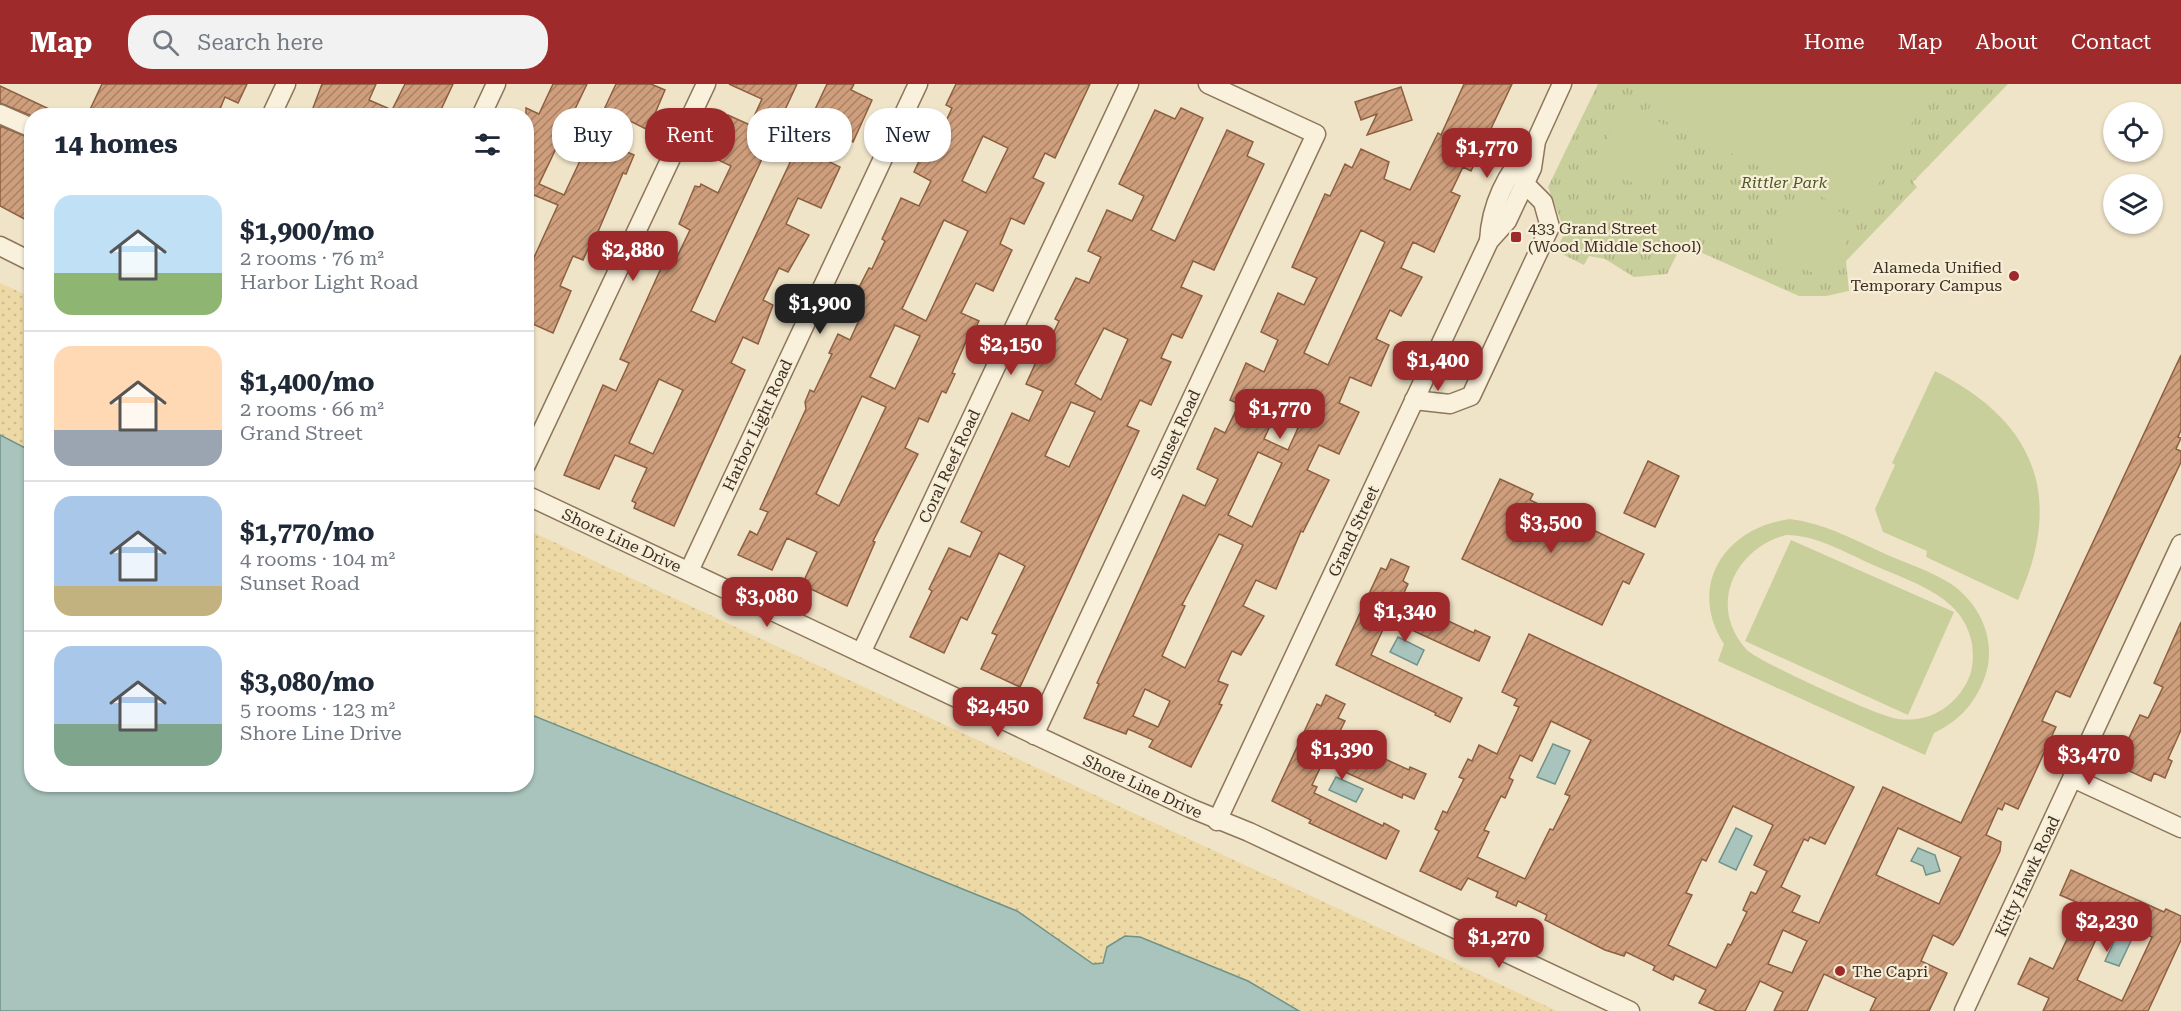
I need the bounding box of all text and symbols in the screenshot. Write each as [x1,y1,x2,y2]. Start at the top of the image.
search box [128,15,548,69]
text: Map [30,26,92,59]
icon: search [149,26,182,59]
text: Search here [197,30,323,55]
text: Home [1804,30,1865,54]
text: Map [1898,30,1943,54]
text: About [1976,30,2038,54]
text: Contact [2071,30,2151,54]
map controls [2103,102,2163,234]
button: locate [2103,102,2163,162]
chip: Buy [552,108,633,162]
chip: Rent [645,108,735,162]
chip: Filters [747,108,852,162]
chip: New [864,108,951,162]
icon: filters [471,128,504,161]
pin: $1,770 [1438,128,1536,179]
text: 14 homes [54,129,178,159]
text: $1,770 [1456,135,1518,159]
park label: Rittler Park [1740,173,1827,192]
button: layers [2103,174,2163,234]
text: $1,900/mo [240,216,375,246]
icon: home [102,219,174,291]
place label: 433 Grand Street (Wood Middle School) [1528,219,1701,256]
marker: 433 Grand Street (Wood Middle School) [1509,230,1523,244]
pin: $2,880 [584,231,682,282]
text: $2,880 [602,238,664,262]
text: 2 rooms · 76 m² [240,246,384,270]
place label: Alameda Unified Temporary Campus [1850,258,2002,295]
marker: Alameda Unified Temporary Campus [2007,269,2021,283]
text: Harbor Light Road [240,270,419,294]
pin: $1,900 [771,284,869,335]
text: $1,900 [789,291,851,315]
pin: $2,150 [962,325,1060,376]
text: $2,150 [980,332,1042,356]
pin: $1,400 [1389,341,1487,392]
text: $1,400 [1407,348,1469,372]
street label: Harbor Light Road [719,356,796,494]
text: $1,400/mo [240,367,375,397]
icon: home [102,370,174,442]
street label: Sunset Road [1147,387,1204,482]
pin: $1,770 [1231,389,1329,440]
text: $1,770 [1249,396,1311,420]
text: 2 rooms · 66 m² [240,397,384,421]
street label: Coral Reef Road [915,406,984,526]
text: Grand Street [240,421,363,445]
street label: Grand Street [1324,483,1383,580]
pin: $3,500 [1502,503,1600,554]
street label: Shore Line Drive [559,505,685,576]
text: $3,500 [1520,510,1582,534]
text: $1,770/mo [240,517,375,547]
icon: home [102,520,174,592]
text: 4 rooms · 104 m² [240,547,395,571]
text: Sunset Road [240,571,360,595]
pin: $3,080 [718,577,816,628]
text: $3,080 [736,584,798,608]
pin: $1,340 [1356,592,1454,643]
text: $1,340 [1374,599,1436,623]
text: $3,080/mo [240,667,375,697]
icon: home [102,670,174,742]
pin: $2,450 [949,687,1047,738]
text: $2,450 [967,694,1029,718]
text: 5 rooms · 123 m² [240,697,395,721]
text: Shore Line Drive [240,721,402,745]
pin: $1,390 [1293,730,1391,781]
pin: $3,470 [2040,735,2138,786]
text: $1,390 [1311,737,1373,761]
text: $3,470 [2058,742,2120,766]
street label: Shore Line Drive [1080,751,1206,822]
street label: Kitty Hawk Road [1991,813,2064,939]
pin: $2,230 [2058,902,2156,953]
text: $2,230 [2076,909,2138,933]
pin: $1,270 [1450,918,1548,969]
text: $1,270 [1468,925,1530,949]
place label: The Capri [1852,962,1928,981]
marker: The Capri [1833,964,1847,978]

